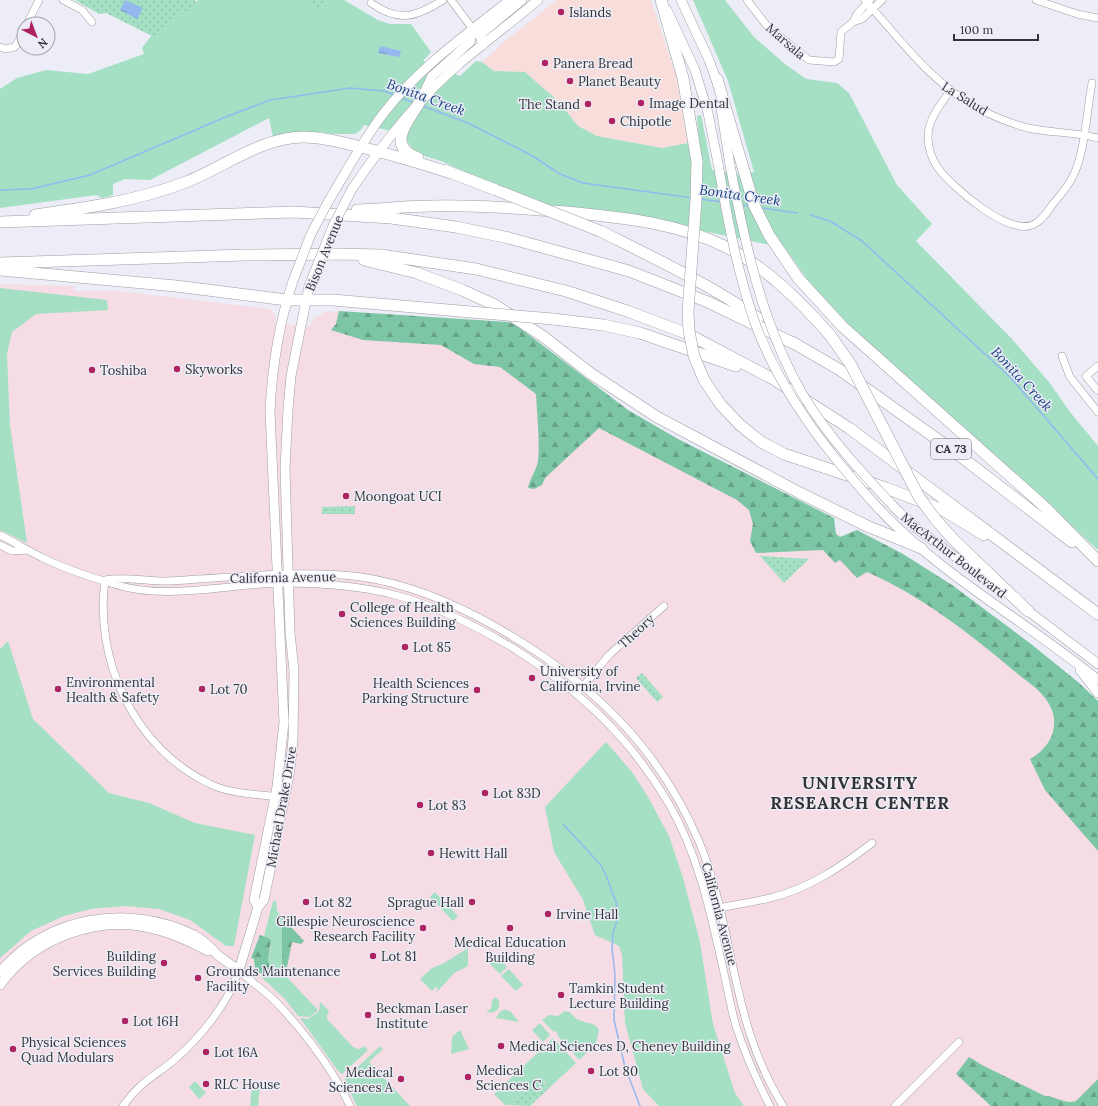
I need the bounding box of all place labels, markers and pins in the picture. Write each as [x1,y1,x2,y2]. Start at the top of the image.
place label: Islands [569,4,611,21]
marker: Islands [556,7,566,17]
place label: Panera Bread [553,55,633,72]
marker: Panera Bread [540,58,550,68]
place label: Planet Beauty [578,73,661,90]
marker: Planet Beauty [565,76,575,86]
place label: Image Dental [649,95,729,112]
place label: The Stand [519,96,580,113]
marker: Image Dental [636,98,646,108]
marker: The Stand [583,99,593,109]
place label: Chipotle [620,113,672,130]
marker: Chipotle [607,116,617,126]
place label: Skyworks [185,361,243,378]
place label: Toshiba [100,362,147,379]
marker: Skyworks [172,364,182,374]
marker: Toshiba [87,365,97,375]
place label: Moongoat UCI [354,488,442,505]
marker: Moongoat UCI [341,491,351,501]
place label: College of Health Sciences Building [350,599,456,631]
marker: College of Health Sciences Building [337,609,347,619]
place label: Lot 85 [413,639,451,656]
marker: Lot 85 [400,642,410,652]
place label: University of California, Irvine [540,663,641,695]
marker: University of California, Irvine [527,673,537,683]
place label: Environmental Health & Safety [66,674,159,706]
place label: Health Sciences Parking Structure [362,675,469,707]
place label: Lot 70 [210,681,248,698]
marker: Environmental Health & Safety [53,684,63,694]
marker: Lot 70 [197,684,207,694]
marker: Health Sciences Parking Structure [472,685,482,695]
place label: Lot 83D [493,785,541,802]
marker: Lot 83D [480,788,490,798]
place label: Lot 83 [428,797,466,814]
marker: Lot 83 [415,800,425,810]
place label: Hewitt Hall [439,845,508,862]
marker: Hewitt Hall [426,848,436,858]
place label: Lot 82 [314,894,352,911]
place label: Sprague Hall [387,894,464,911]
marker: Lot 82 [301,897,311,907]
marker: Sprague Hall [467,897,477,907]
place label: Irvine Hall [556,906,619,923]
marker: Irvine Hall [543,909,553,919]
place label: Gillespie Neuroscience Research Facility [276,913,415,945]
marker: Gillespie Neuroscience Research Facility [418,923,428,933]
marker: Medical Education Building [505,923,515,933]
place label: Medical Education Building [454,934,566,966]
place label: Building Services Building [53,948,157,980]
place label: Lot 81 [381,948,417,965]
marker: Lot 81 [368,951,378,961]
marker: Building Services Building [159,958,169,968]
place label: Grounds Maintenance Facility [206,963,340,995]
marker: Grounds Maintenance Facility [193,973,203,983]
place label: Tamkin Student Lecture Building [569,980,669,1012]
marker: Tamkin Student Lecture Building [556,990,566,1000]
place label: Beckman Laser Institute [376,1000,468,1032]
marker: Beckman Laser Institute [363,1010,373,1020]
place label: Lot 16H [133,1013,179,1030]
marker: Lot 16H [120,1016,130,1026]
place label: Physical Sciences Quad Modulars [21,1034,126,1066]
place label: Medical Sciences D, Cheney Building [509,1038,731,1055]
marker: Medical Sciences D, Cheney Building [496,1041,506,1051]
marker: Physical Sciences Quad Modulars [8,1044,18,1054]
place label: Lot 16A [214,1044,259,1061]
marker: Lot 16A [201,1047,211,1057]
place label: Medical Sciences C [476,1062,541,1094]
place label: Lot 80 [599,1063,638,1080]
place label: Medical Sciences A [329,1064,394,1096]
marker: Lot 80 [586,1066,596,1076]
marker: Medical Sciences C [463,1072,473,1082]
marker: Medical Sciences A [396,1074,406,1084]
place label: RLC House [214,1076,280,1093]
marker: RLC House [201,1079,211,1089]

